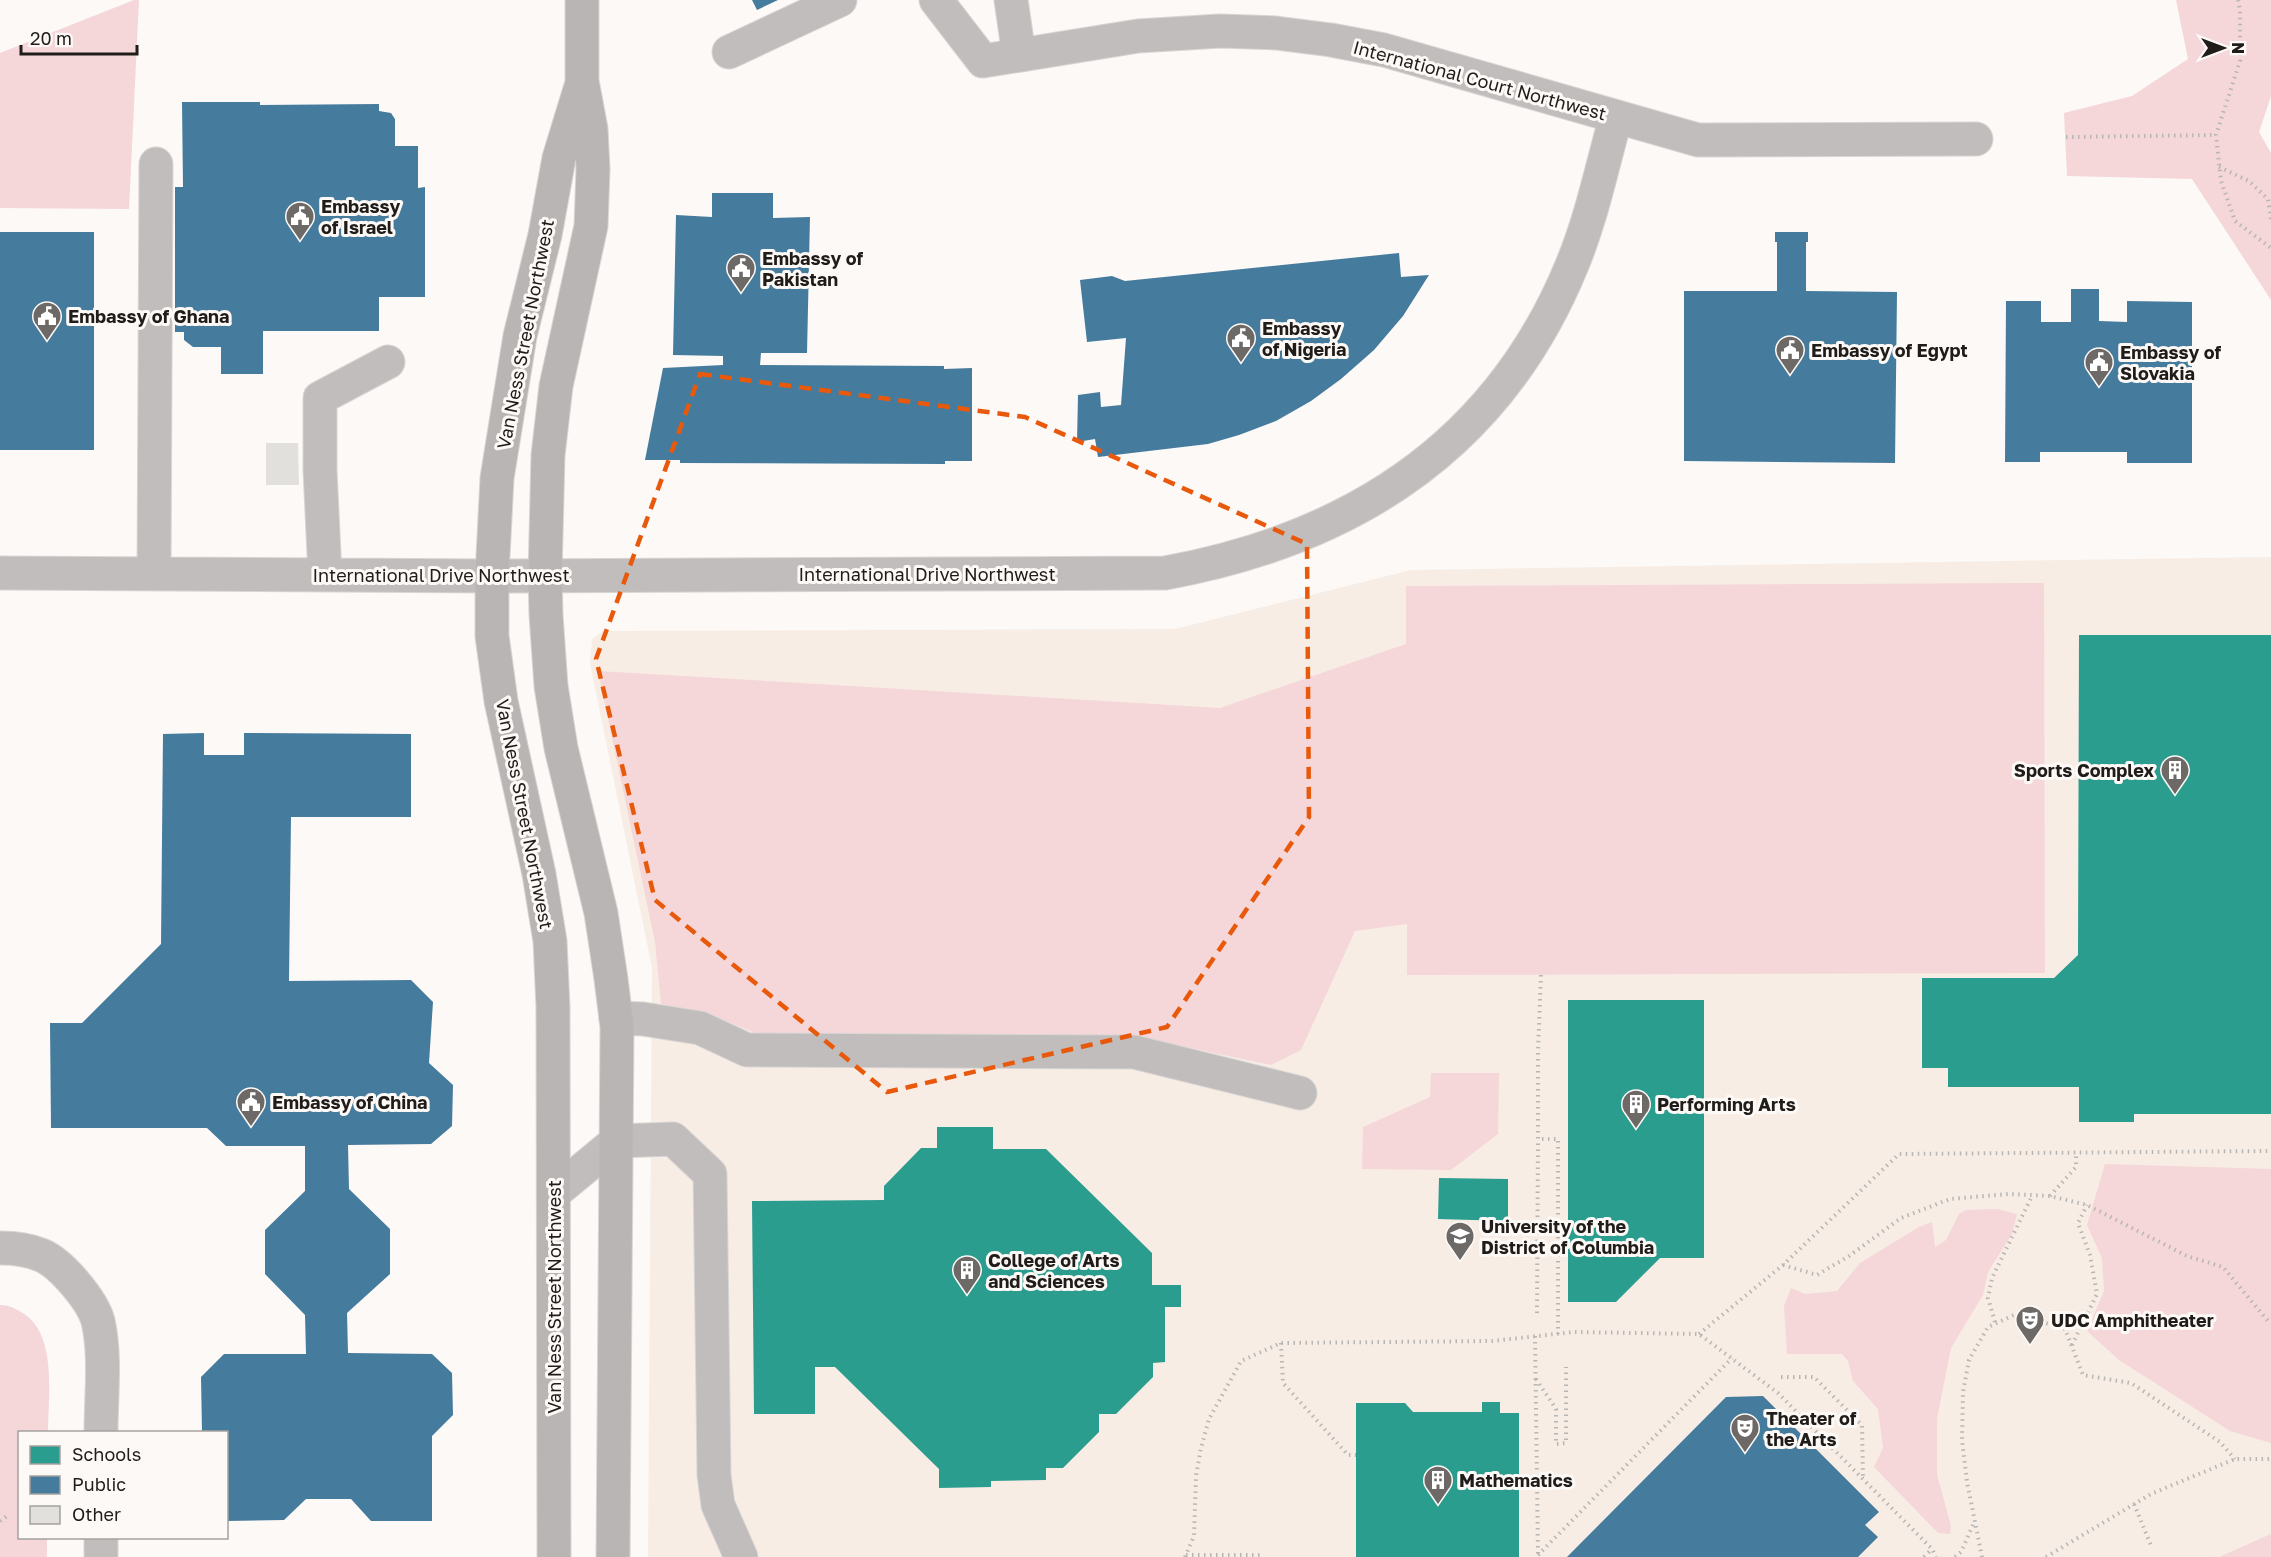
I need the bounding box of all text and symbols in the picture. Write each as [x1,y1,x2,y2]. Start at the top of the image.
scale bar [21,18,136,56]
north arrow [2193,18,2253,78]
text: 20 m [30,27,72,49]
street label: International Court Northwest [1351,36,1609,124]
text: N [2228,42,2248,54]
place label: Embassy of Israel [321,195,400,238]
public building icon: Embassy of Israel [284,200,316,242]
street label: Van Ness Street Northwest [492,217,558,451]
place label: Embassy of Pakistan [762,247,863,290]
public building icon: Embassy of Pakistan [725,252,757,294]
public building icon: Embassy of Ghana [31,300,63,342]
place label: Embassy of Ghana [68,305,229,327]
place label: Embassy of Nigeria [1262,317,1346,360]
public building icon: Embassy of Nigeria [1225,322,1257,364]
public building icon: Embassy of Egypt [1774,334,1806,376]
place label: Embassy of Egypt [1811,339,1968,361]
place label: Embassy of Slovakia [2120,341,2221,384]
public building icon: Embassy of Slovakia [2083,346,2115,388]
street label: International Drive Northwest [798,563,1056,585]
street label: International Drive Northwest [312,564,570,586]
street label: Van Ness Street Northwest [492,697,558,931]
building icon: Sports Complex [2159,754,2191,796]
place label: Sports Complex [2014,759,2155,781]
public building icon: Embassy of China [235,1086,267,1128]
building icon: Performing Arts [1620,1088,1652,1130]
place label: Embassy of China [272,1091,427,1113]
place label: Performing Arts [1657,1093,1796,1115]
street label: Van Ness Street Northwest [543,1180,565,1414]
place label: University of the District of Columbia [1481,1215,1654,1258]
school or university icon: University of the District of Columbia [1444,1220,1476,1262]
place label: College of Arts and Sciences [988,1249,1120,1292]
building icon: College of Arts and Sciences [951,1254,983,1296]
theatre icon: UDC Amphitheater [2014,1304,2046,1346]
place label: UDC Amphitheater [2051,1309,2214,1331]
place label: Theater of the Arts [1766,1407,1857,1450]
theatre icon: Theater of the Arts [1729,1412,1761,1454]
legend [18,1431,228,1539]
text: Schools [72,1443,141,1465]
building icon: Mathematics [1422,1464,1454,1506]
place label: Mathematics [1459,1469,1573,1491]
text: Public [72,1473,126,1495]
text: Other [72,1503,121,1525]

